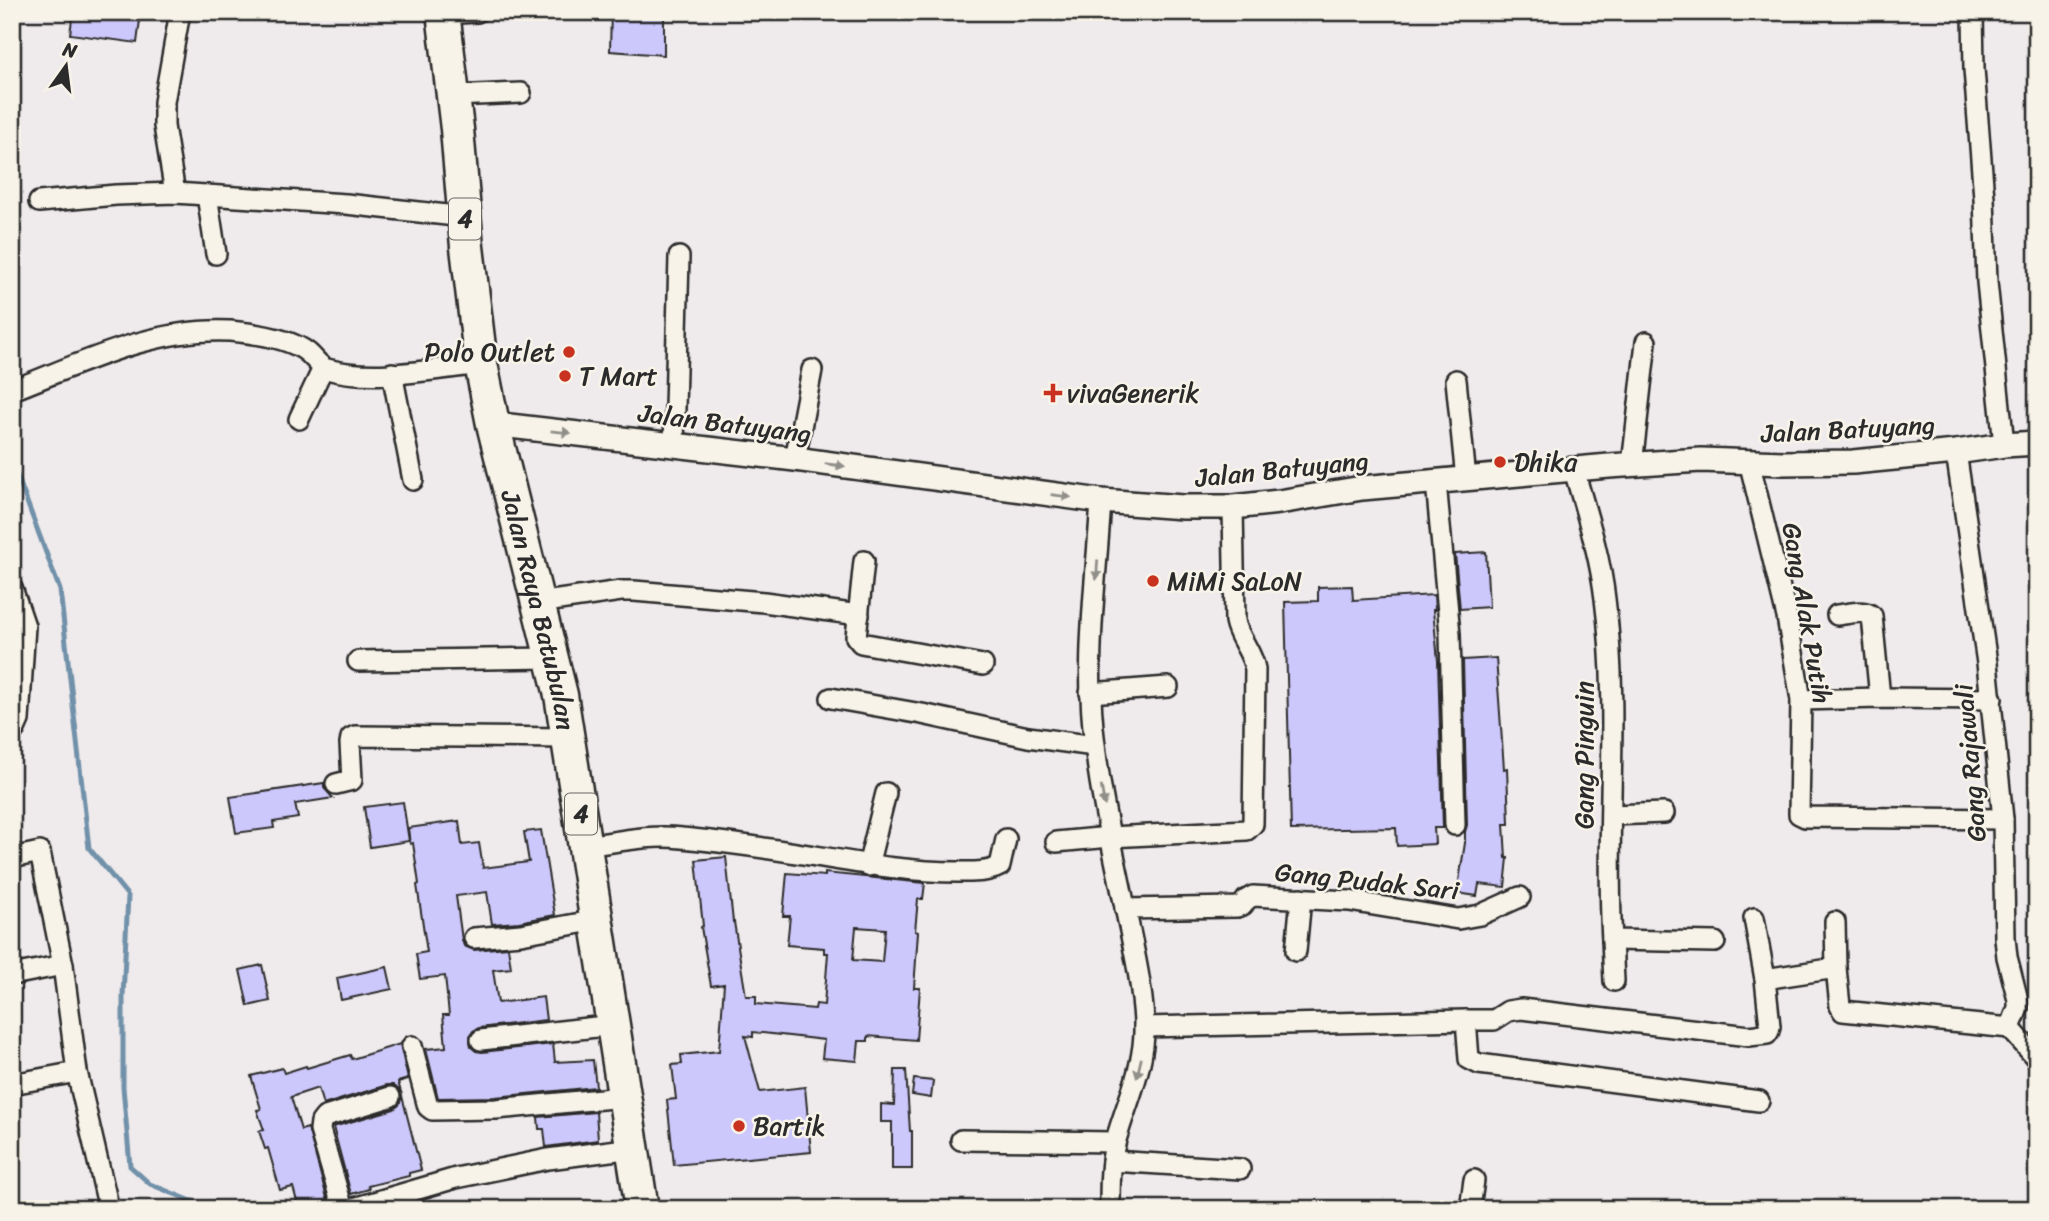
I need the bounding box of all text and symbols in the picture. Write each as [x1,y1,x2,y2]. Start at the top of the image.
north arrow [32,32,102,102]
text: N [59,32,81,68]
road number: 4 [449,198,481,240]
place label: Polo Outlet [424,329,555,375]
marker: Polo Outlet [561,344,577,360]
place label: T Mart [579,353,658,399]
marker: T Mart [557,368,573,384]
place label: vivaGenerik [1067,370,1199,416]
marker: vivaGenerik [1045,385,1061,401]
street label: Jalan Batuyang [635,389,814,456]
street label: Jalan Batuyang [1759,401,1936,457]
one-way arrow [550,427,572,438]
street label: Jalan Batuyang [1192,437,1371,501]
place label: Dhika [1514,439,1578,485]
marker: Dhika [1492,454,1508,470]
one-way arrow [825,459,847,470]
street label: Jalan Raya Batubulan [487,484,589,733]
one-way arrow [1050,491,1072,502]
street label: Gang Alak Putih [1768,519,1846,707]
place label: MiMi SaLoN [1167,558,1302,604]
one-way arrow [1091,559,1102,581]
marker: MiMi SaLoN [1145,573,1161,589]
street label: Gang Pinguin [1561,681,1607,829]
street label: Gang Rajawali [1940,681,2000,844]
one-way arrow [1098,785,1109,807]
road number: 4 [565,794,597,834]
street label: Gang Pudak Sari [1273,848,1462,914]
one-way arrow [1133,1057,1144,1079]
place label: Bartik [753,1103,825,1149]
marker: Bartik [731,1118,747,1134]

